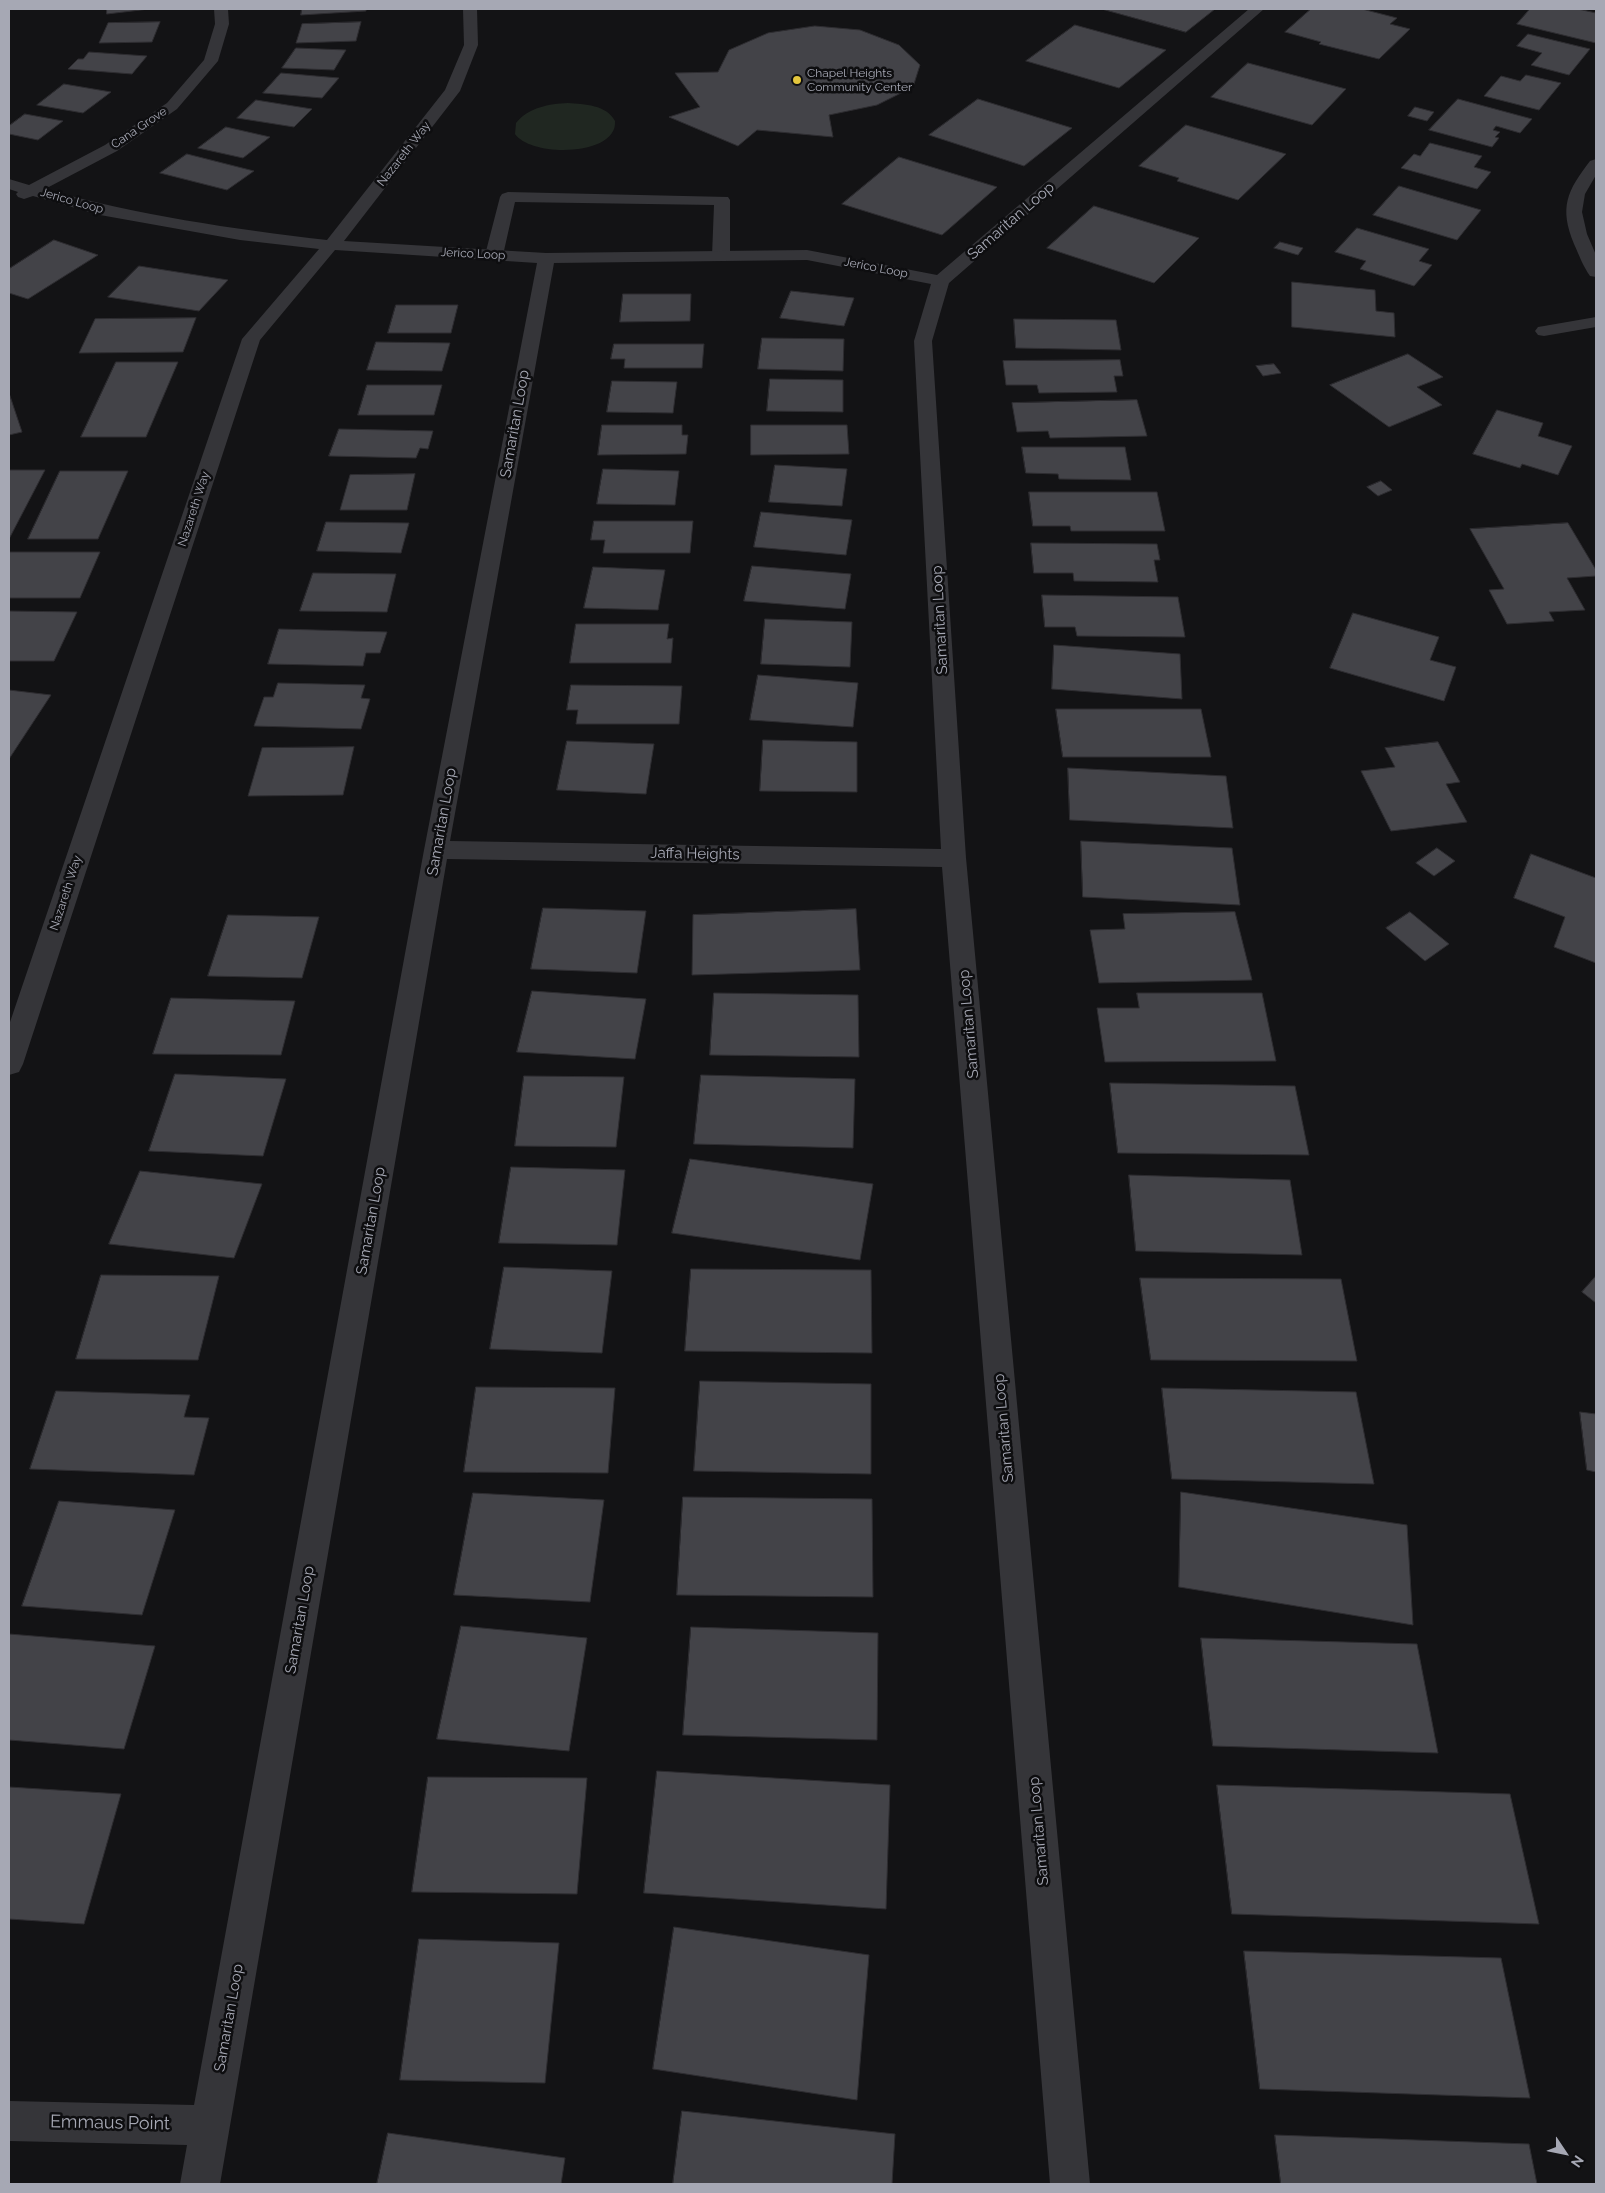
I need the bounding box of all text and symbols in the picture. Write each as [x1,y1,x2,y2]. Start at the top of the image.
place label: Chapel Heights Community Center [807,66,912,94]
marker: Chapel Heights Community Center [791,74,803,86]
street label: Cana Grove [108,104,170,152]
street label: Nazareth Way [374,119,434,189]
street label: Samaritan Loop [964,178,1058,264]
street label: Jerico Loop [39,185,105,217]
street label: Jerico Loop [440,245,506,263]
street label: Jerico Loop [843,255,909,281]
street label: Samaritan Loop [497,369,533,479]
street label: Nazareth Way [175,470,213,548]
street label: Samaritan Loop [928,565,952,675]
street label: Samaritan Loop [424,767,460,877]
street label: Jaffa Heights [650,844,740,864]
street label: Nazareth Way [47,854,85,932]
street label: Samaritan Loop [955,969,983,1079]
street label: Samaritan Loop [353,1166,389,1276]
street label: Samaritan Loop [990,1373,1018,1483]
street label: Samaritan Loop [282,1565,318,1675]
street label: Samaritan Loop [1025,1776,1053,1886]
street label: Samaritan Loop [211,1963,247,2073]
street label: Emmaus Point [50,2111,170,2135]
north arrow [1540,2128,1590,2178]
text: N [1568,2152,1587,2170]

